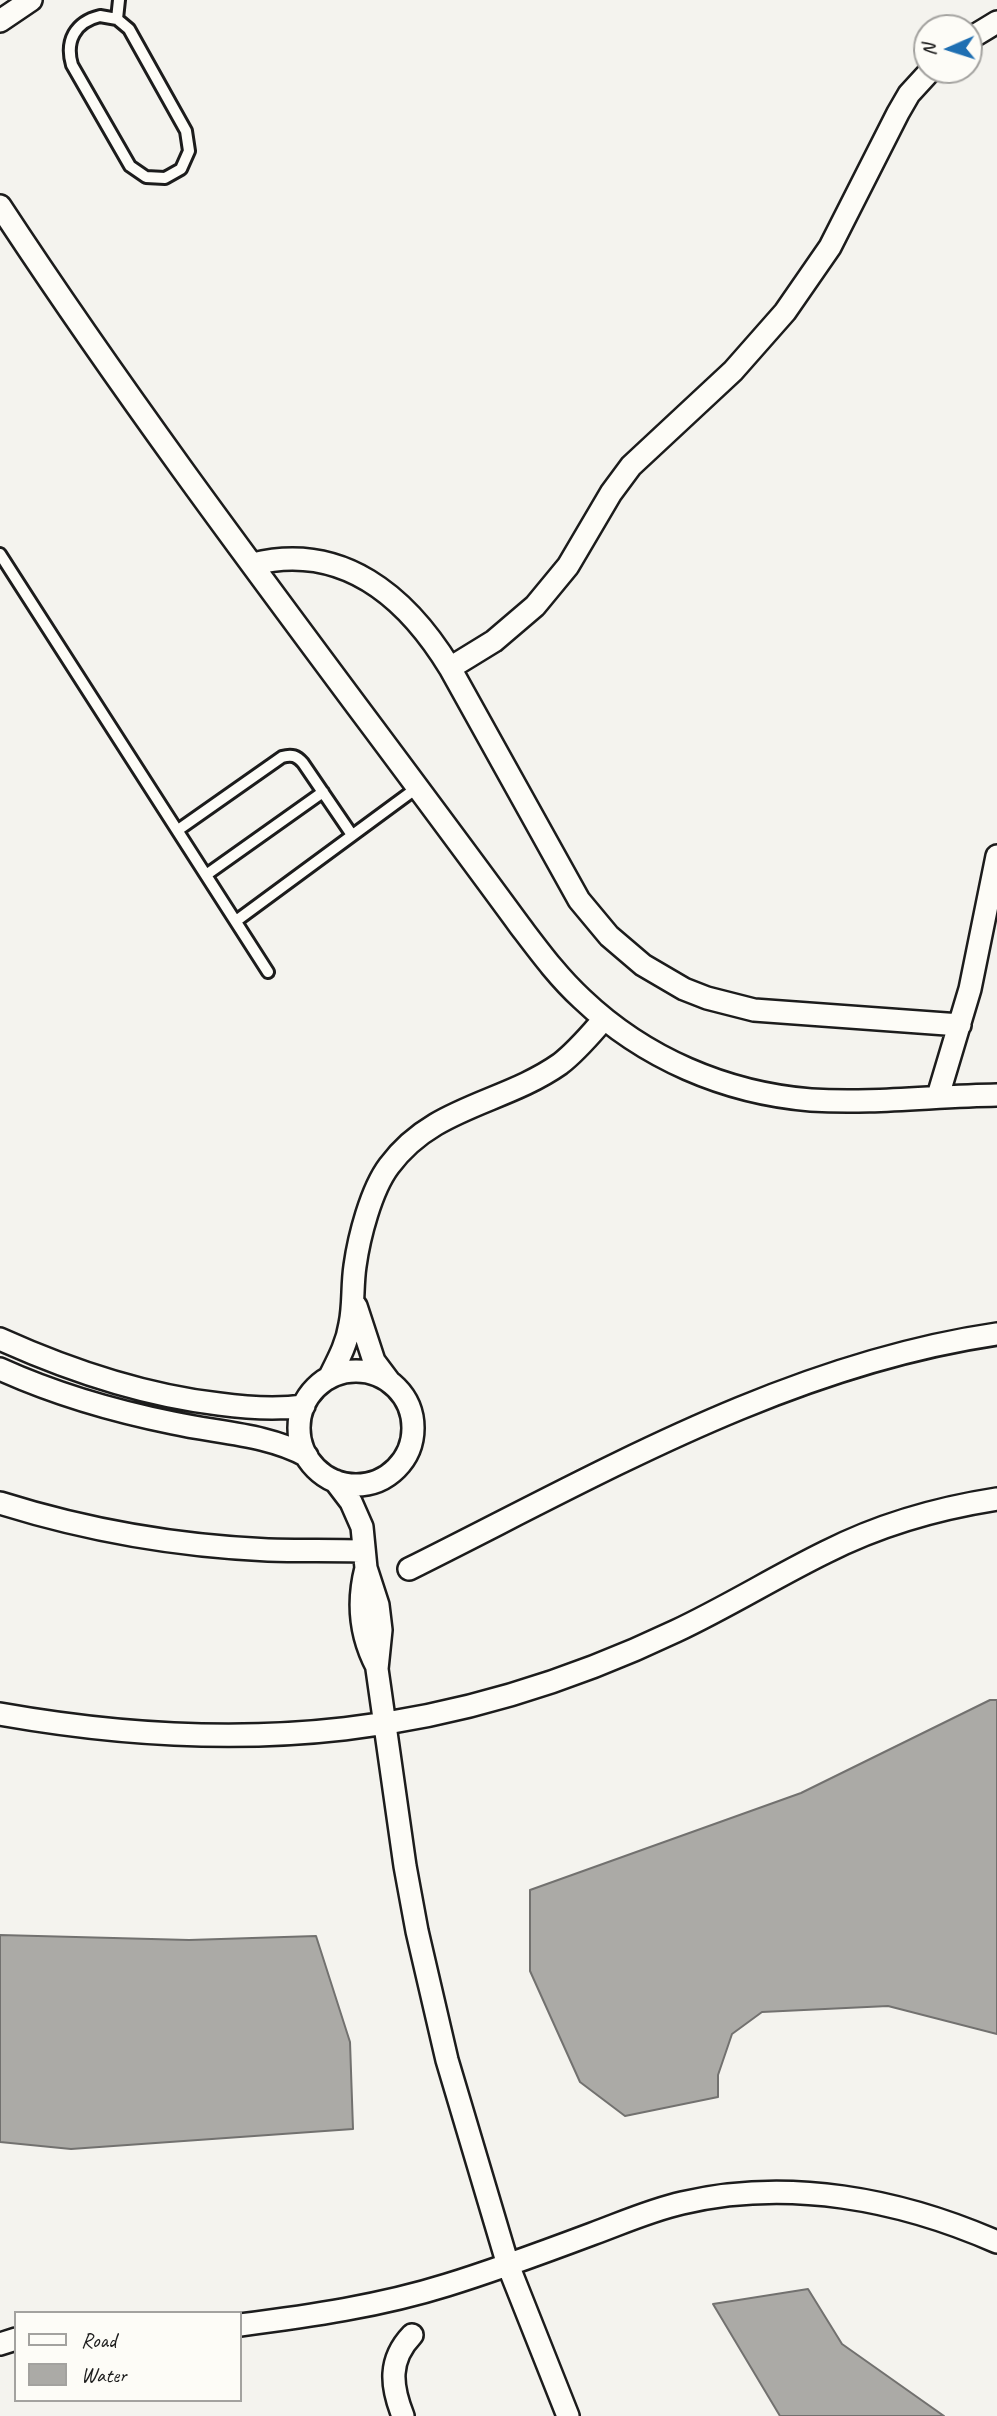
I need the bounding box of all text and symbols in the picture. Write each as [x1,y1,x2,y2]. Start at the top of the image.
north arrow [913,14,983,84]
text: N [917,43,941,57]
legend [14,2311,242,2402]
text: Road [81,2327,116,2353]
text: Water [81,2362,127,2388]

